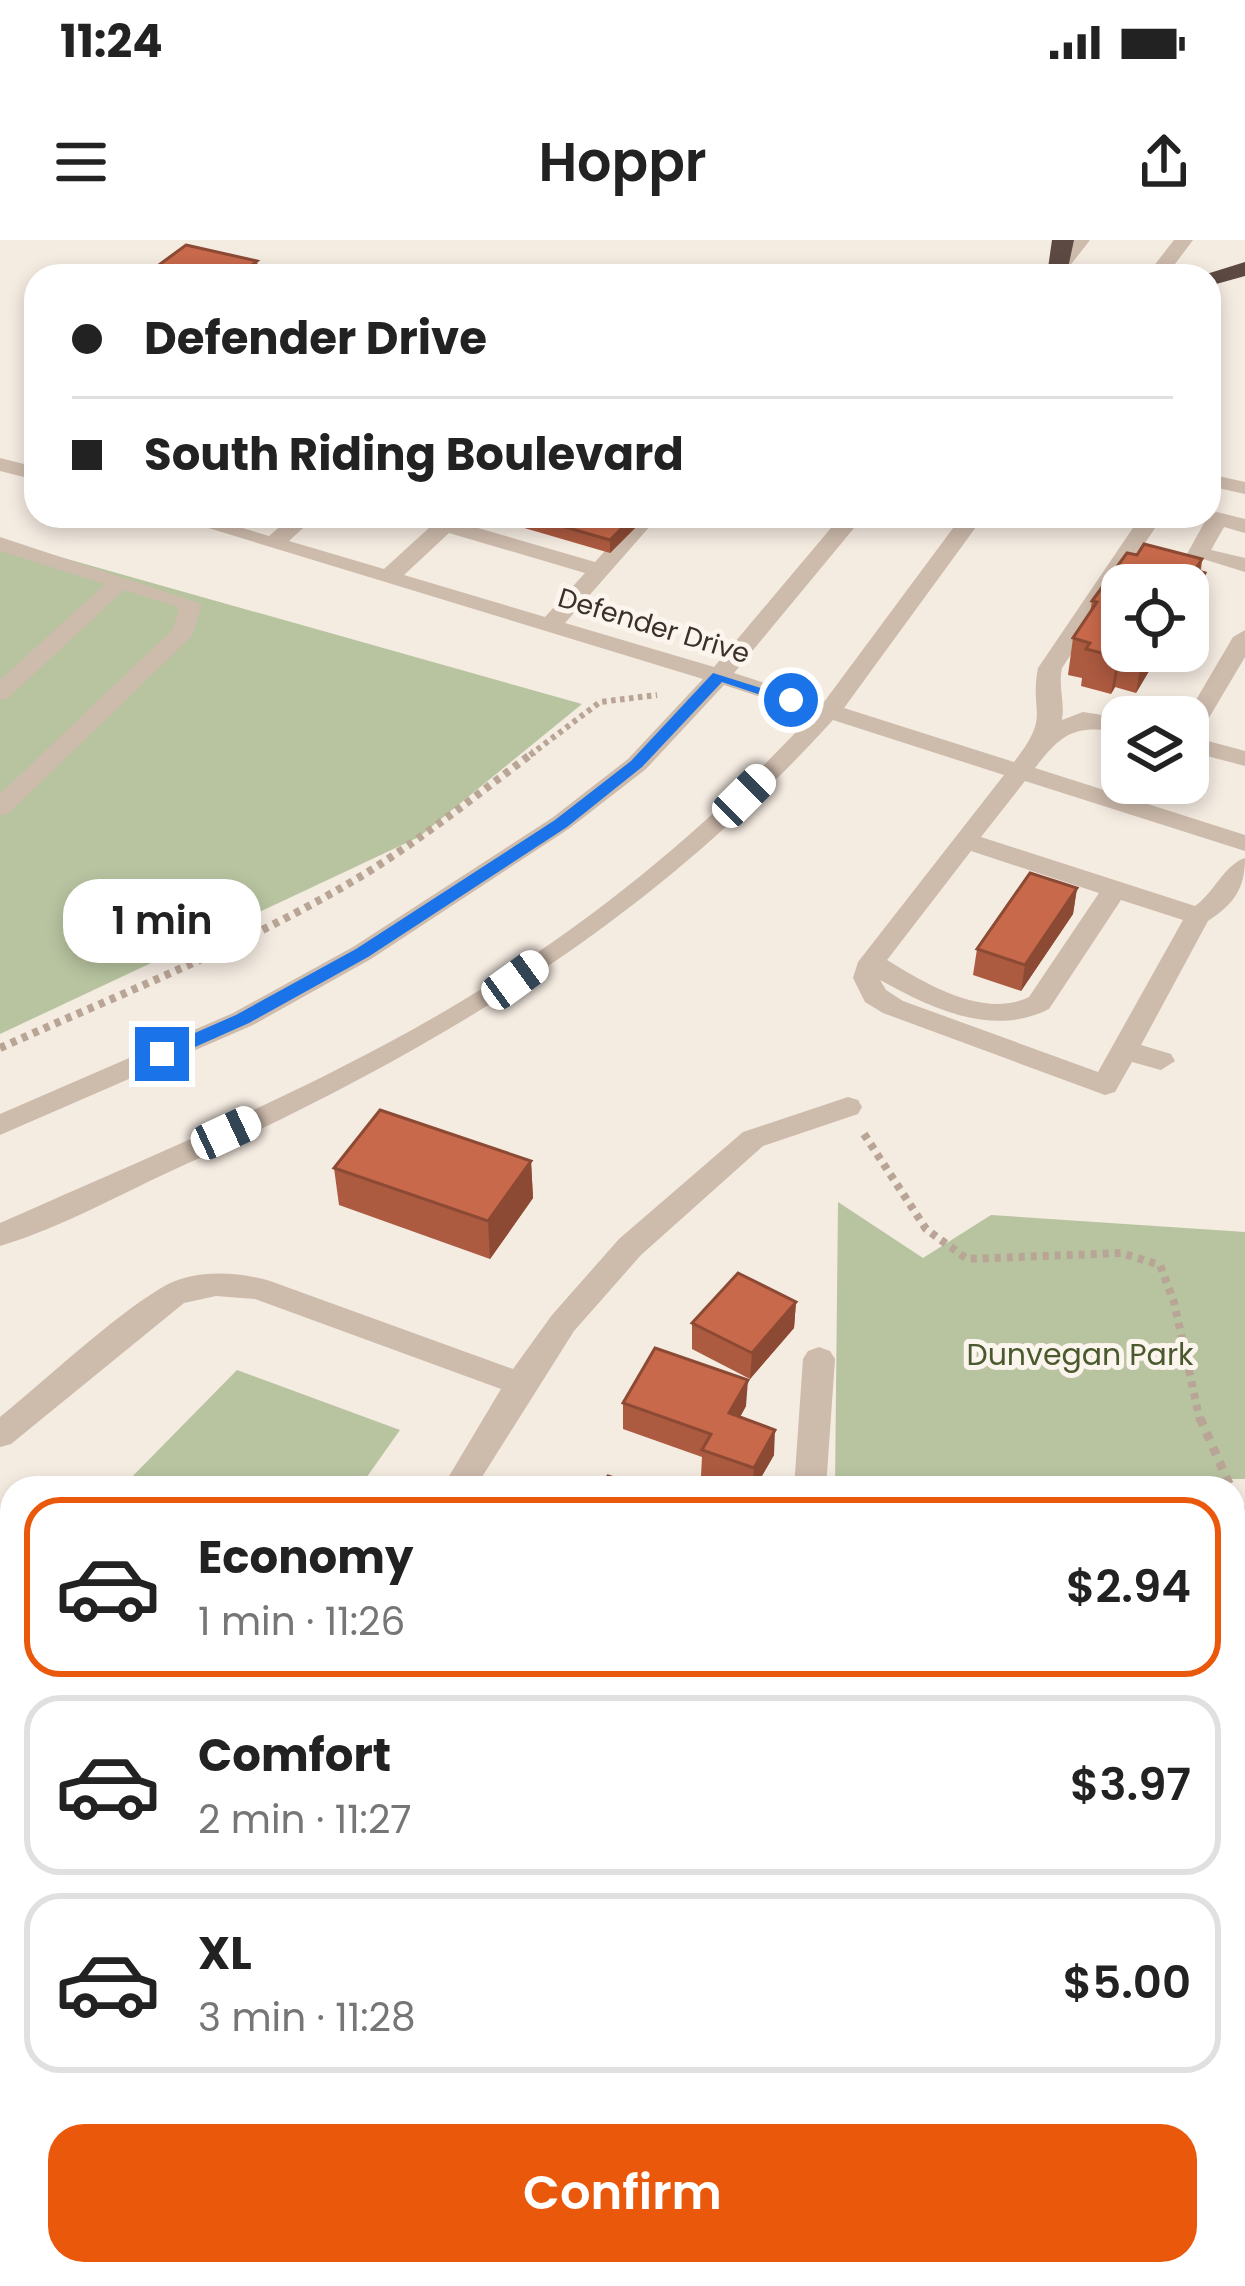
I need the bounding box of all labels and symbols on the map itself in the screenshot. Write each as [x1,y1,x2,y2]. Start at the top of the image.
street label: Defender Drive [554,579,755,672]
route start [764,673,818,727]
car [706,758,782,834]
callout: 1 min [63,880,261,964]
car [475,944,555,1016]
route end [135,1027,189,1081]
car [186,1101,266,1165]
park label: Dunvegan Park [966,1333,1194,1376]

